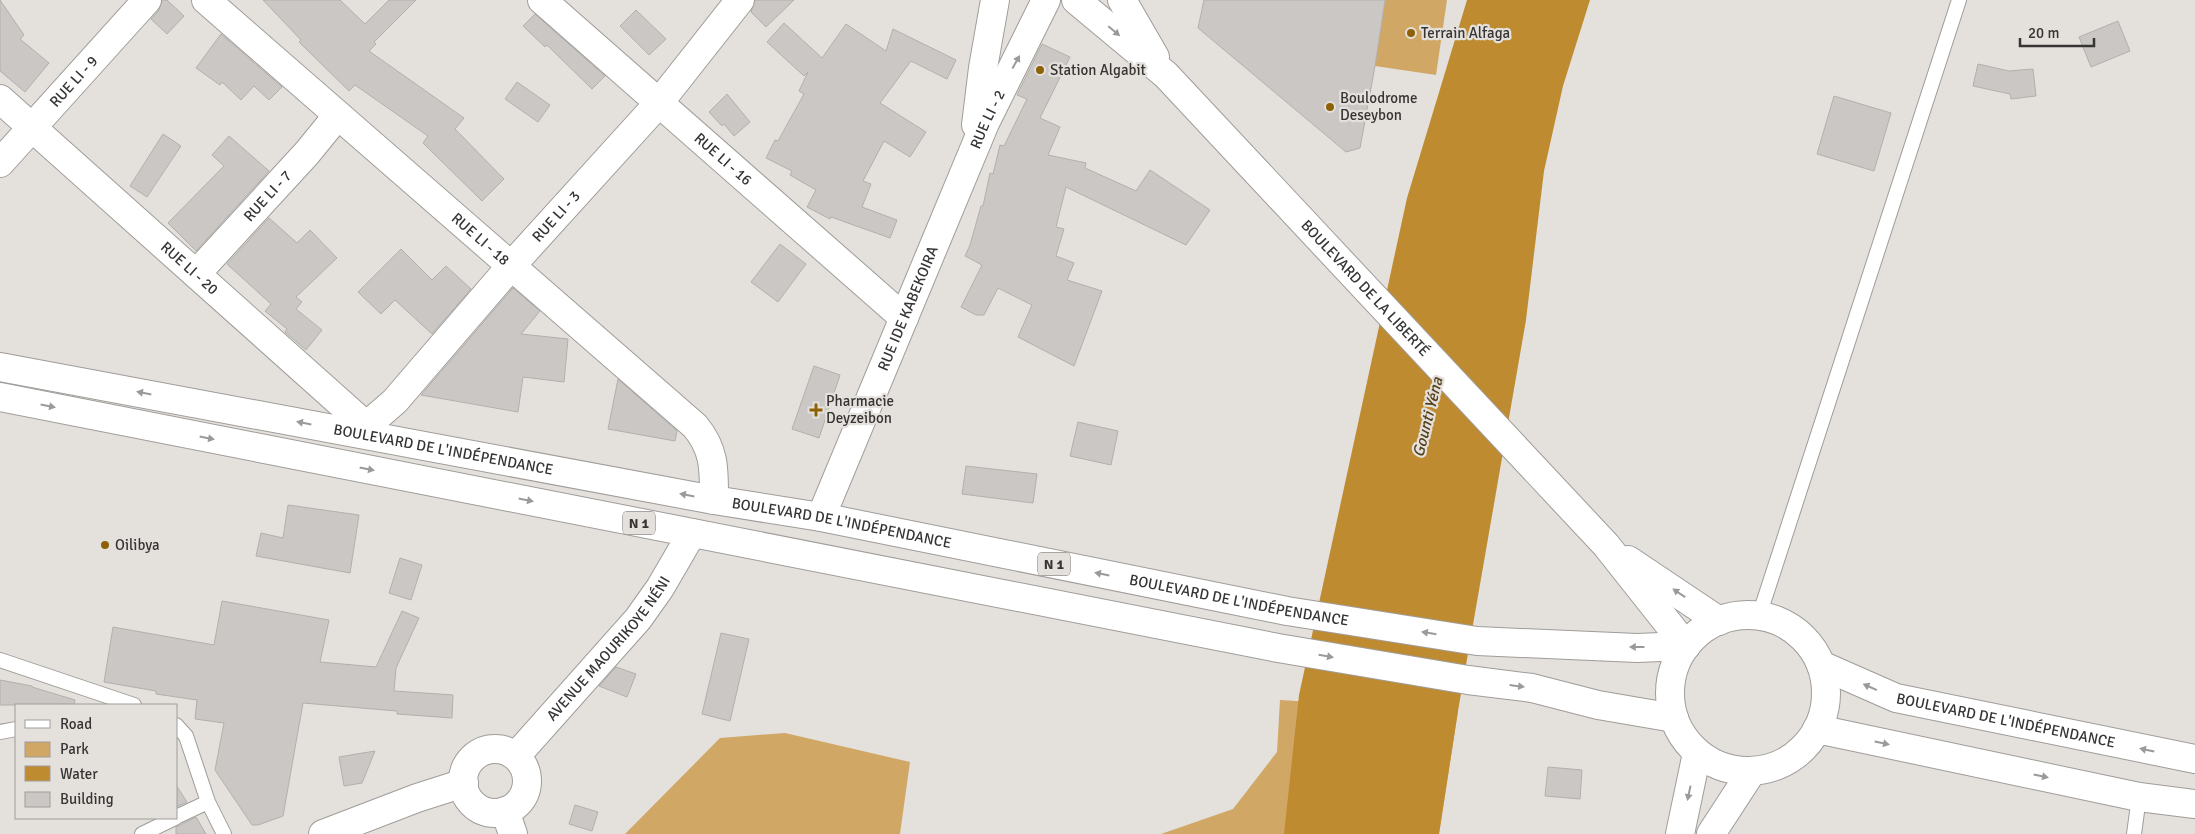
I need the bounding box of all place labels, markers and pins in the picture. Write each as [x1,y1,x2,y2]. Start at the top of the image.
place label: Terrain Alfaga [1421,24,1510,42]
marker: Terrain Alfaga [1405,27,1417,39]
place label: Station Algabit [1050,61,1146,79]
marker: Station Algabit [1034,64,1046,76]
place label: Boulodrome Deseybon [1340,89,1418,124]
marker: Boulodrome Deseybon [1324,101,1336,113]
place label: Pharmacie Deyzeibon [826,392,894,427]
marker: Pharmacie Deyzeibon [810,404,822,416]
place label: Oilibya [115,536,160,554]
marker: Oilibya [99,539,111,551]

